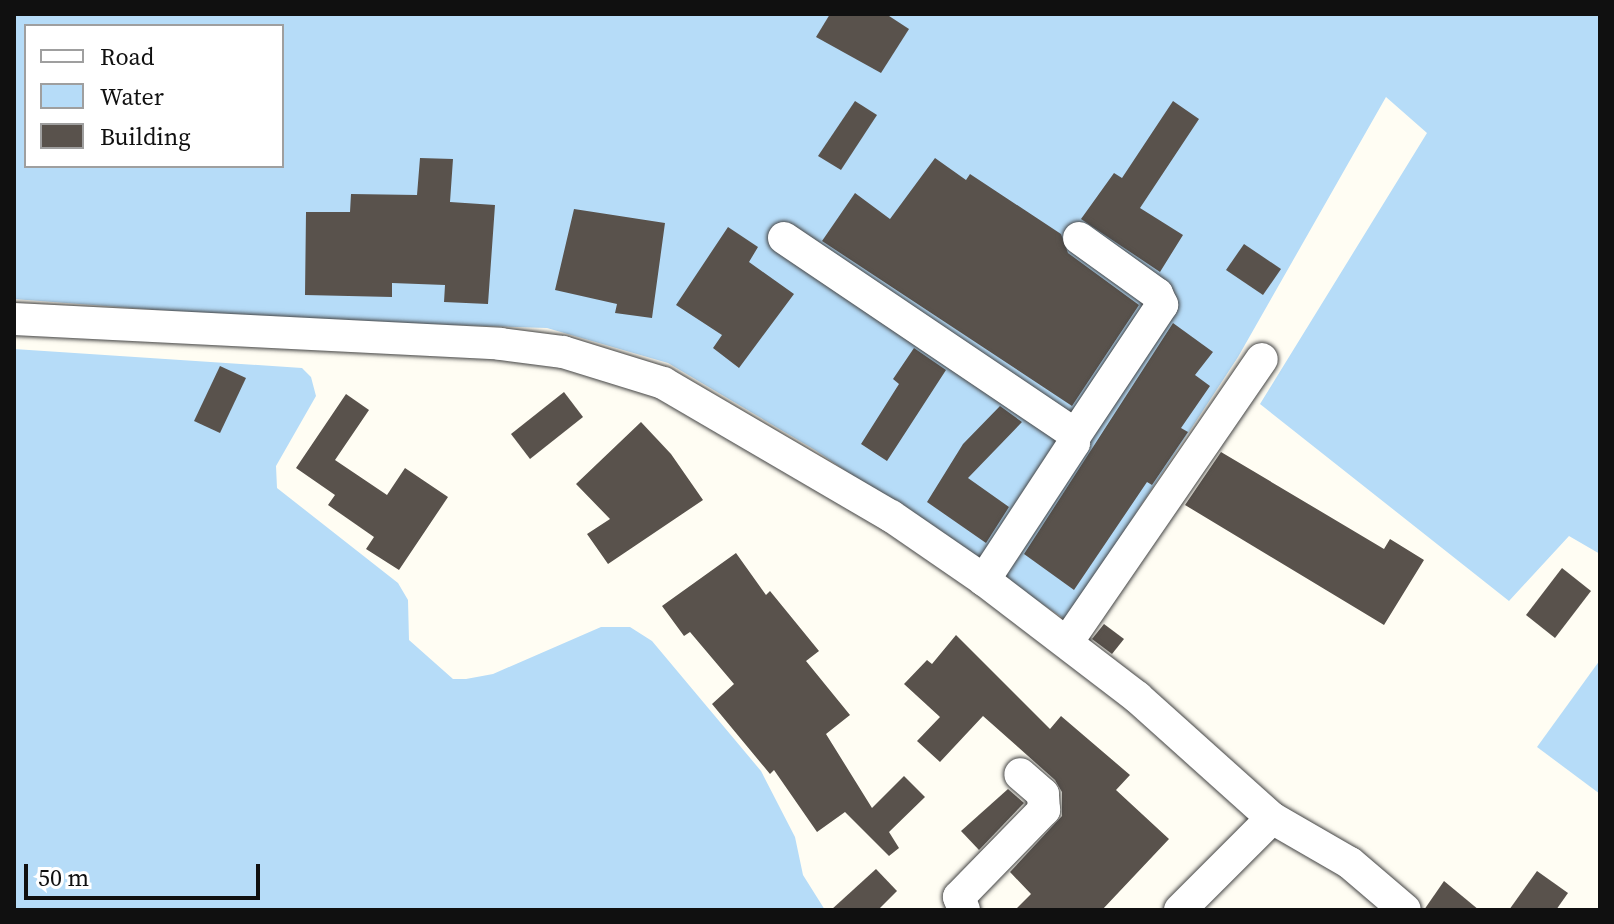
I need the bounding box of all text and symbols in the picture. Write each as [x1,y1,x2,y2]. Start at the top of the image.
legend [24,24,284,168]
text: Road [100,40,154,73]
text: Water [100,80,164,113]
text: Building [100,120,191,153]
scale bar [28,848,264,898]
text: 50 m [38,861,89,894]

